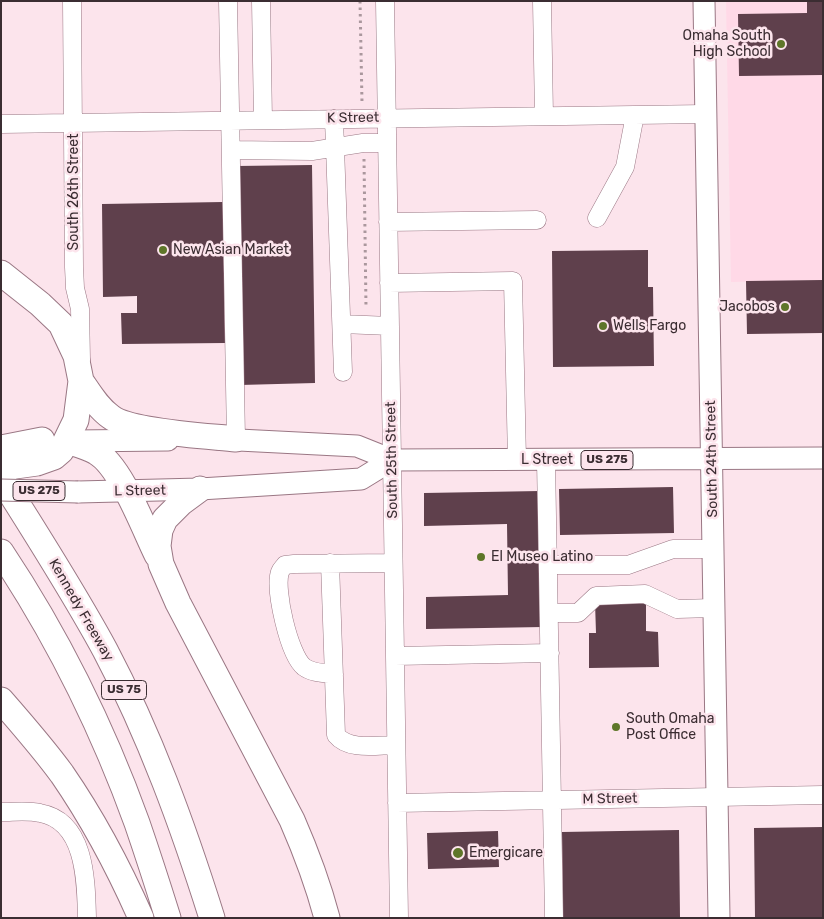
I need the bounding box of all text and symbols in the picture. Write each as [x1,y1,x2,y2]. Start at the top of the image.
place label: Omaha South High School [682,28,771,60]
marker: Omaha South High School [775,38,787,50]
street label: K Street [327,109,379,127]
street label: South 26th Street [66,133,82,251]
place label: New Asian Market [173,242,289,258]
marker: New Asian Market [157,244,169,256]
place label: Jacobos [719,299,775,315]
marker: Jacobos [779,301,791,313]
place label: Wells Fargo [613,318,686,334]
marker: Wells Fargo [597,320,609,332]
street label: South 24th Street [703,400,721,518]
street label: South 25th Street [383,401,401,519]
road number: US 275 [581,450,633,470]
street label: L Street [521,452,573,468]
road number: US 275 [13,482,65,501]
street label: L Street [114,482,166,500]
place label: El Museo Latino [491,549,593,565]
marker: El Museo Latino [475,551,487,563]
street label: Kennedy Freeway [45,556,117,664]
road number: US 75 [102,680,146,700]
place label: South Omaha Post Office [626,711,715,744]
marker: South Omaha Post Office [610,721,622,733]
street label: M Street [582,790,638,808]
place label: Emergicare [469,845,543,861]
marker: Emergicare [451,846,465,860]

